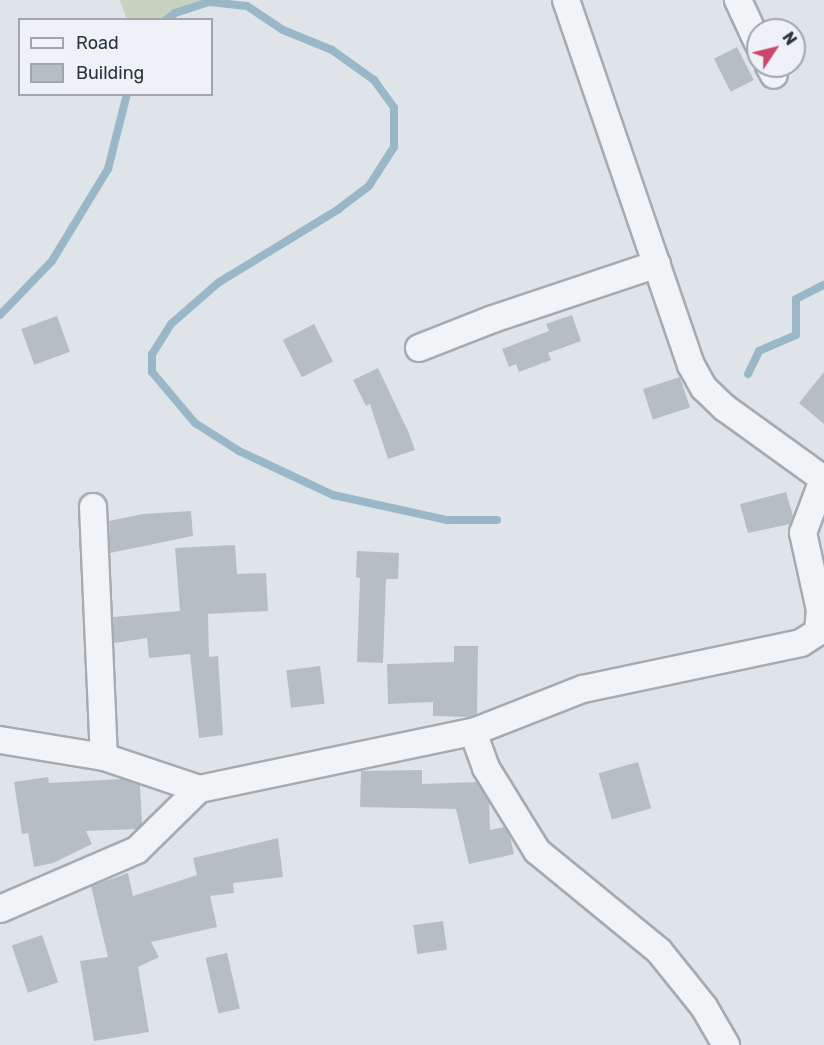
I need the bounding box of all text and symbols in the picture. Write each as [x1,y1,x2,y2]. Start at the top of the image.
legend [18,18,213,96]
north arrow [746,18,806,78]
text: N [778,28,801,49]
text: Road [76,32,119,54]
text: Building [76,62,144,84]

